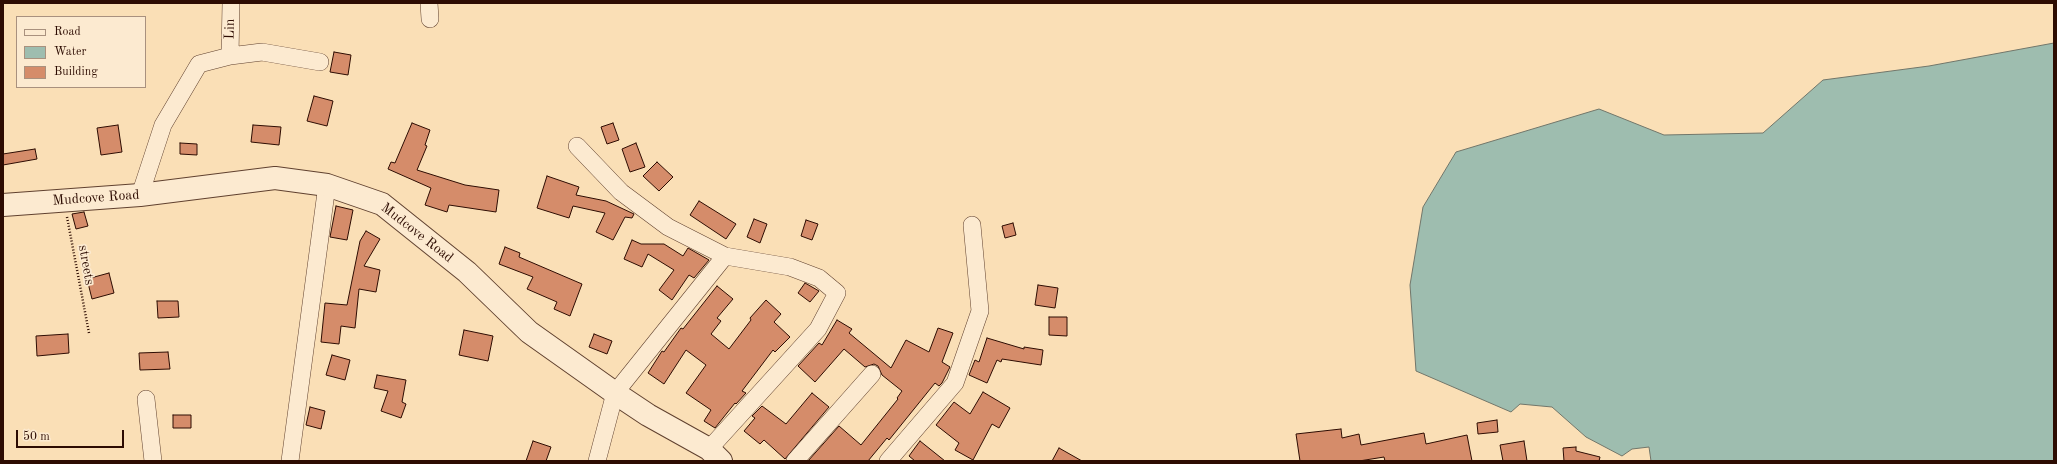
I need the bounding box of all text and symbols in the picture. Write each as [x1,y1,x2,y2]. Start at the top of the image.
legend [16,16,146,88]
street label: Lin [221,18,239,40]
text: Road [54,26,81,38]
text: Water [54,46,86,58]
text: Building [54,66,98,78]
street label: Mudcove Road [52,187,140,209]
street label: Mudcove Road [377,200,457,266]
street label: streets [74,244,98,286]
scale bar [18,422,126,448]
text: 50 m [23,431,50,443]

